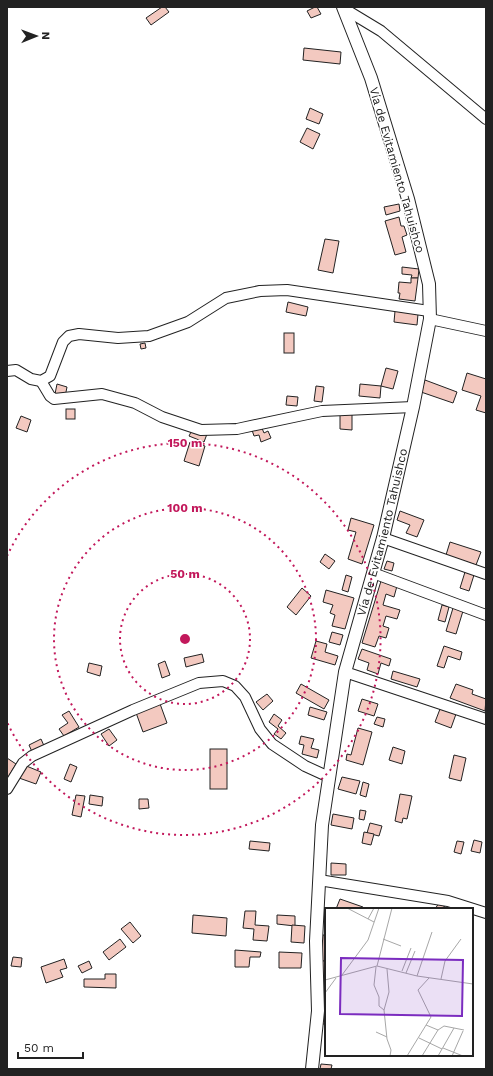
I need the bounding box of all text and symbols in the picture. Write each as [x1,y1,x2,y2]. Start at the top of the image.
north arrow [16,16,56,56]
text: N [39,32,52,40]
street label: Vía de Evitamiento Tahuishco [367,85,427,255]
text: 150 m [168,436,202,450]
street label: Vía de Evitamiento Tahuishco [354,447,410,617]
text: 100 m [167,501,203,515]
text: 50 m [170,567,200,581]
centre of rings [178,632,192,646]
inset map [325,908,473,1056]
scale bar [18,1034,83,1060]
text: 50 m [24,1041,54,1055]

